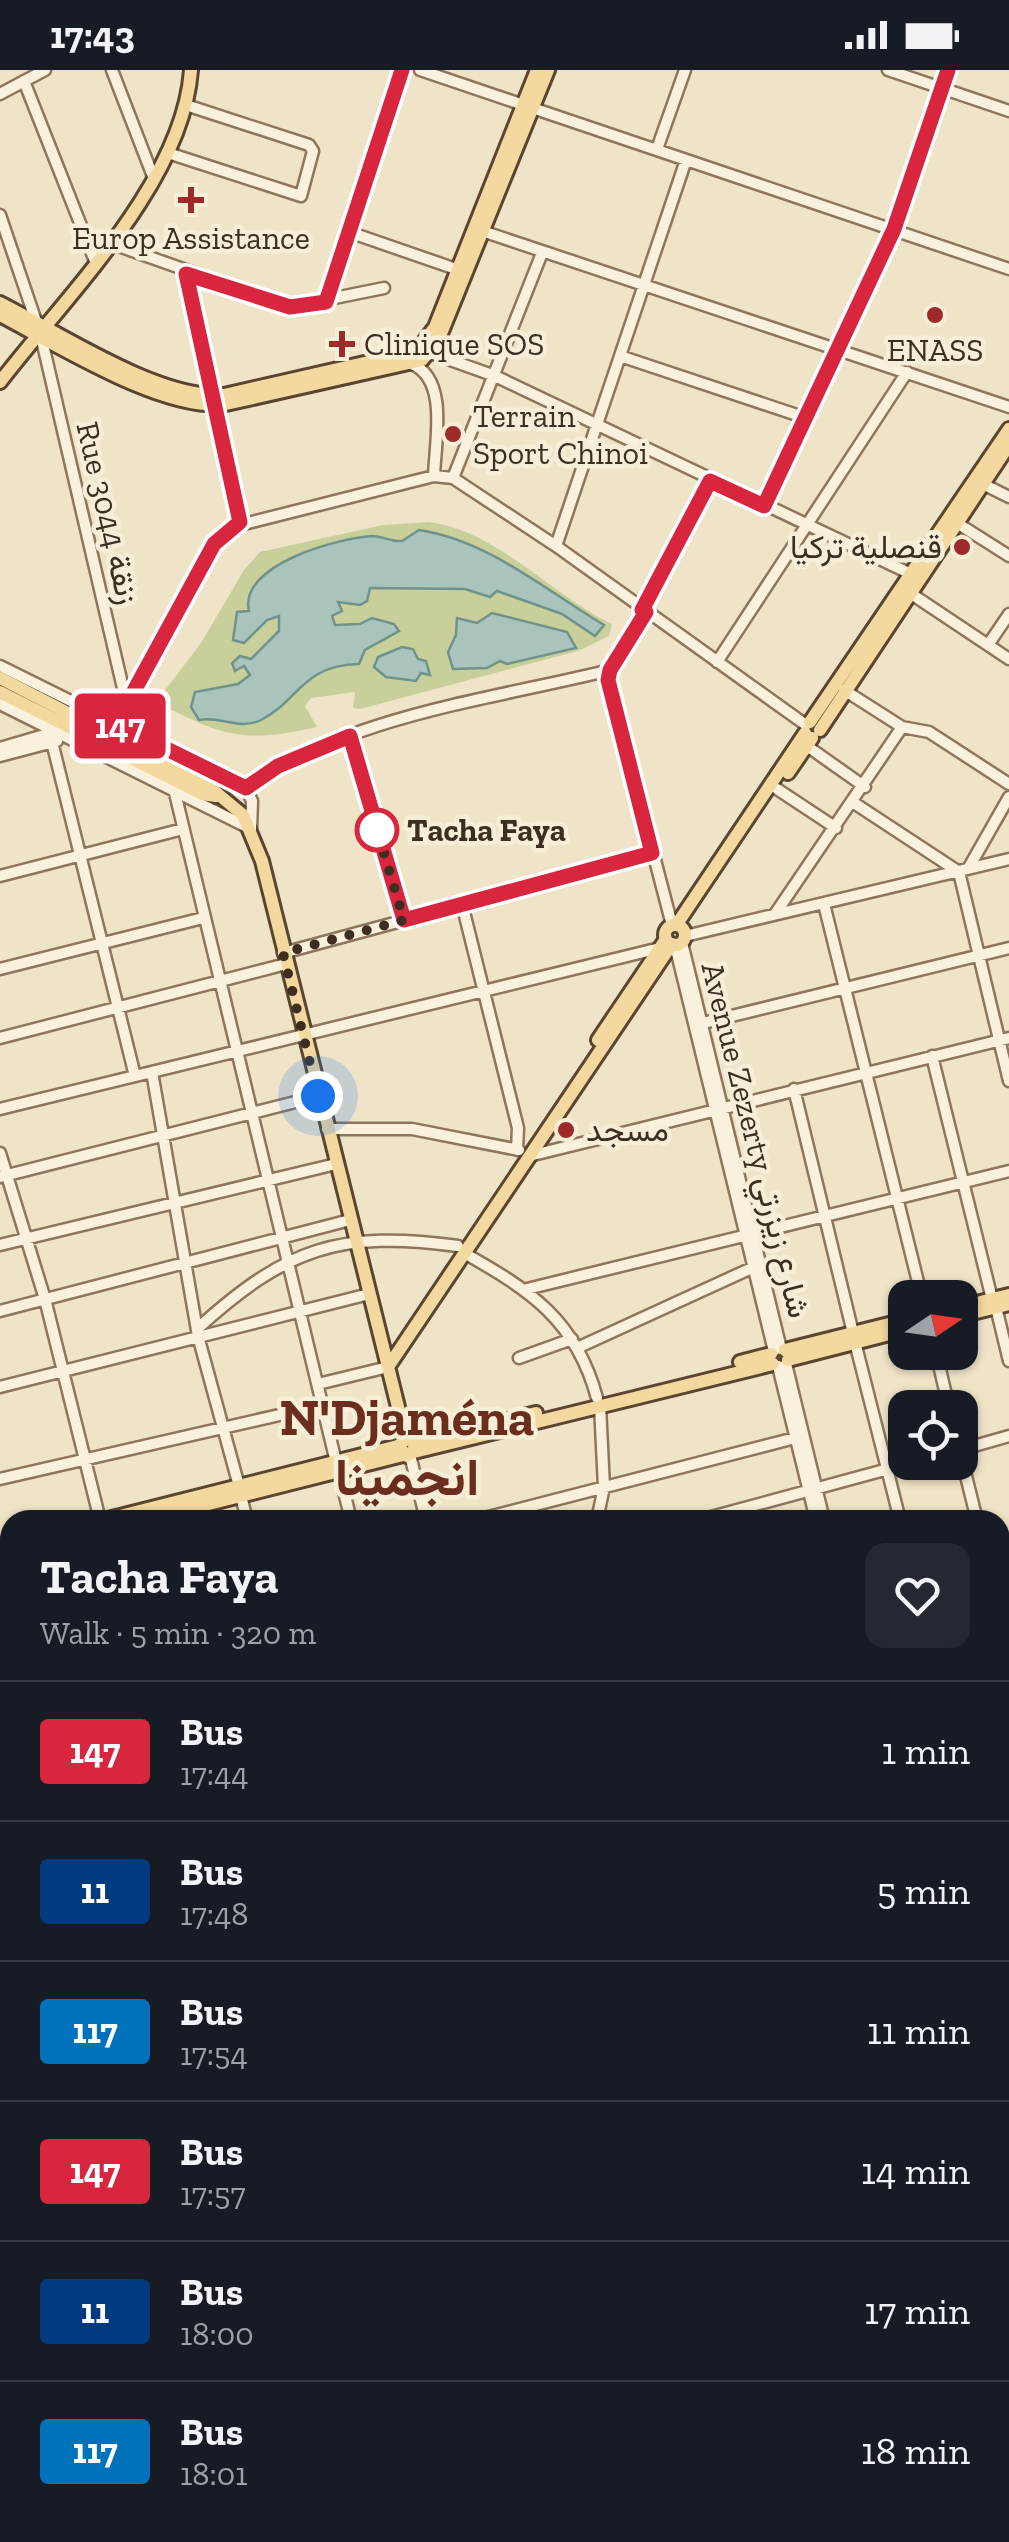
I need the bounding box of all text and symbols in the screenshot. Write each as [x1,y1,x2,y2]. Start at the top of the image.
text: 17:43 [50,12,135,58]
marker: Europ Assistance [178,187,204,213]
place label: Europ Assistance [72,219,310,257]
marker: ENASS [924,304,946,326]
place label: Clinique SOS [364,325,544,363]
marker: Clinique SOS [329,331,355,357]
place label: ENASS [887,331,983,369]
place label: Terrain Sport Chinoi [473,397,648,472]
street label: Rue 3044 زنقة [68,418,147,608]
marker: Terrain Sport Chinoi [442,423,464,445]
place label: قنصلية تركيا [790,528,942,567]
marker: قنصلية تركيا [951,536,973,558]
line badge: 147 [62,694,178,758]
text: 147 [95,705,145,747]
marker: Tacha Faya [356,809,398,851]
place label: Tacha Faya [407,811,566,849]
street label: Avenue Zezerty شارع زيزرتي [687,958,819,1323]
your location [293,1071,343,1121]
place label: مسجد [586,1111,669,1149]
marker: مسجد [555,1119,577,1141]
north arrow [888,1280,978,1370]
map controls [888,1280,978,1480]
district label: N'Djaména انجمينا [280,1386,534,1508]
button: locate [888,1390,978,1480]
button: heart [865,1543,970,1648]
text: Tacha Faya [40,1548,278,1605]
text: Walk · 5 min · 320 m [40,1614,316,1652]
text: Bus [180,1709,243,1755]
text: 1 min [882,1728,970,1774]
text: 147 [70,1730,120,1772]
text: 17:44 [180,1755,249,1793]
text: Bus [180,1849,243,1895]
text: 5 min [877,1868,970,1914]
text: 11 [81,1870,109,1912]
text: 17:48 [180,1895,248,1933]
text: Bus [180,1989,243,2035]
text: 11 min [867,2008,970,2054]
text: 117 [73,2010,117,2052]
text: 17:54 [180,2035,248,2073]
text: Bus [180,2129,243,2175]
text: 14 min [861,2148,970,2194]
text: 147 [70,2150,120,2192]
text: 17:57 [180,2175,245,2213]
text: Bus [180,2269,243,2315]
text: 17 min [864,2288,970,2334]
text: 11 [81,2290,109,2332]
text: 18:00 [180,2315,254,2353]
text: Bus [180,2409,243,2455]
text: 18 min [861,2428,970,2474]
text: 117 [73,2430,117,2472]
text: 18:01 [180,2455,247,2493]

